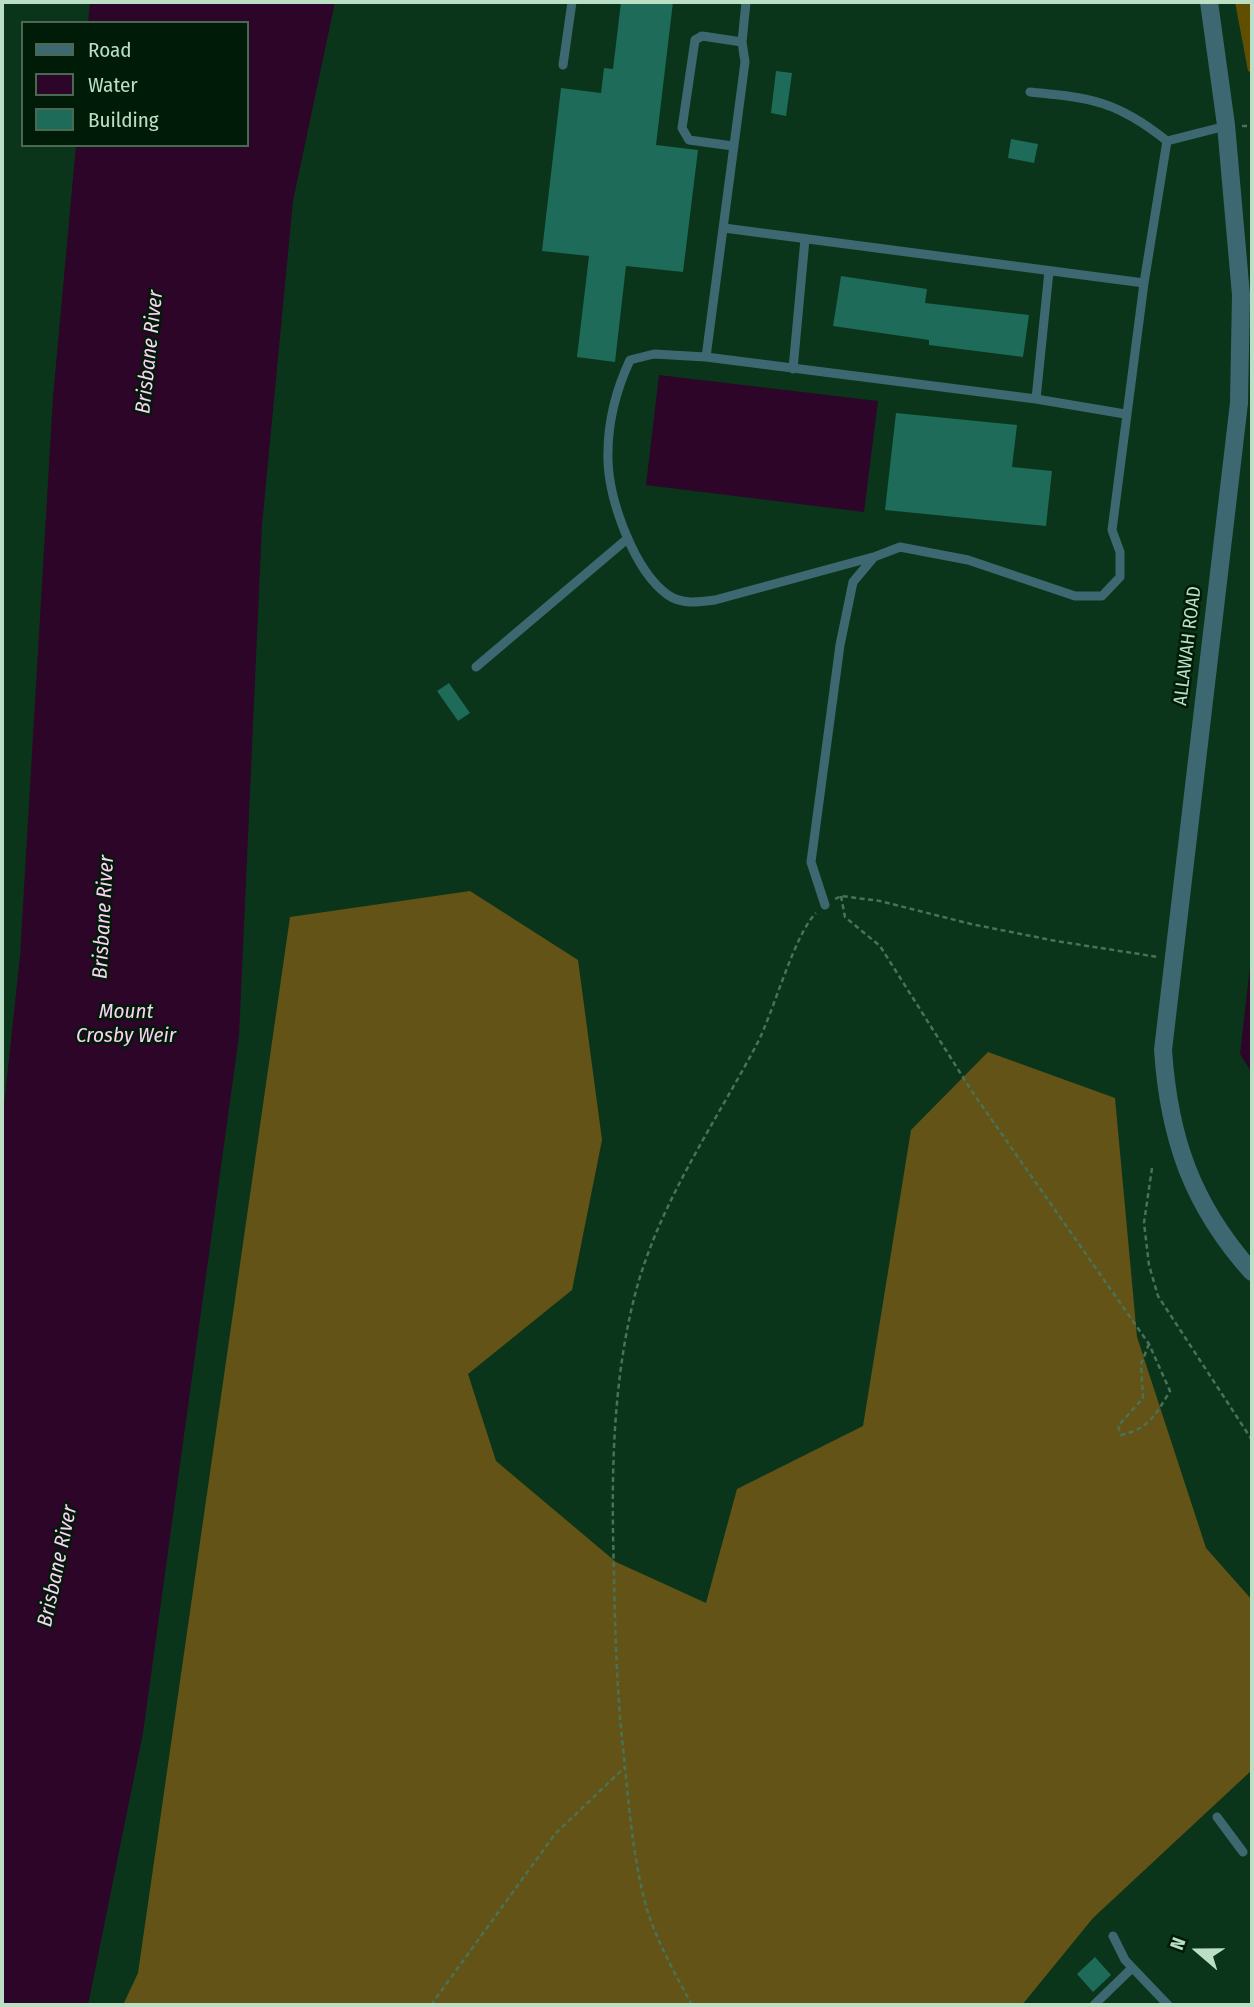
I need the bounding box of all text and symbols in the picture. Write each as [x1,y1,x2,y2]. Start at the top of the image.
legend [21,21,248,147]
text: Road [88,37,132,63]
text: Water [88,72,138,98]
text: Building [88,107,159,133]
water label: Brisbane River [131,289,169,415]
street label: ALLAWAH ROAD [1169,585,1207,707]
water label: Brisbane River [88,855,120,979]
water label: Mount Crosby Weir [76,999,176,1049]
water label: Brisbane River [33,1503,83,1629]
north arrow [1163,1916,1233,1986]
text: N [1165,1934,1191,1953]

